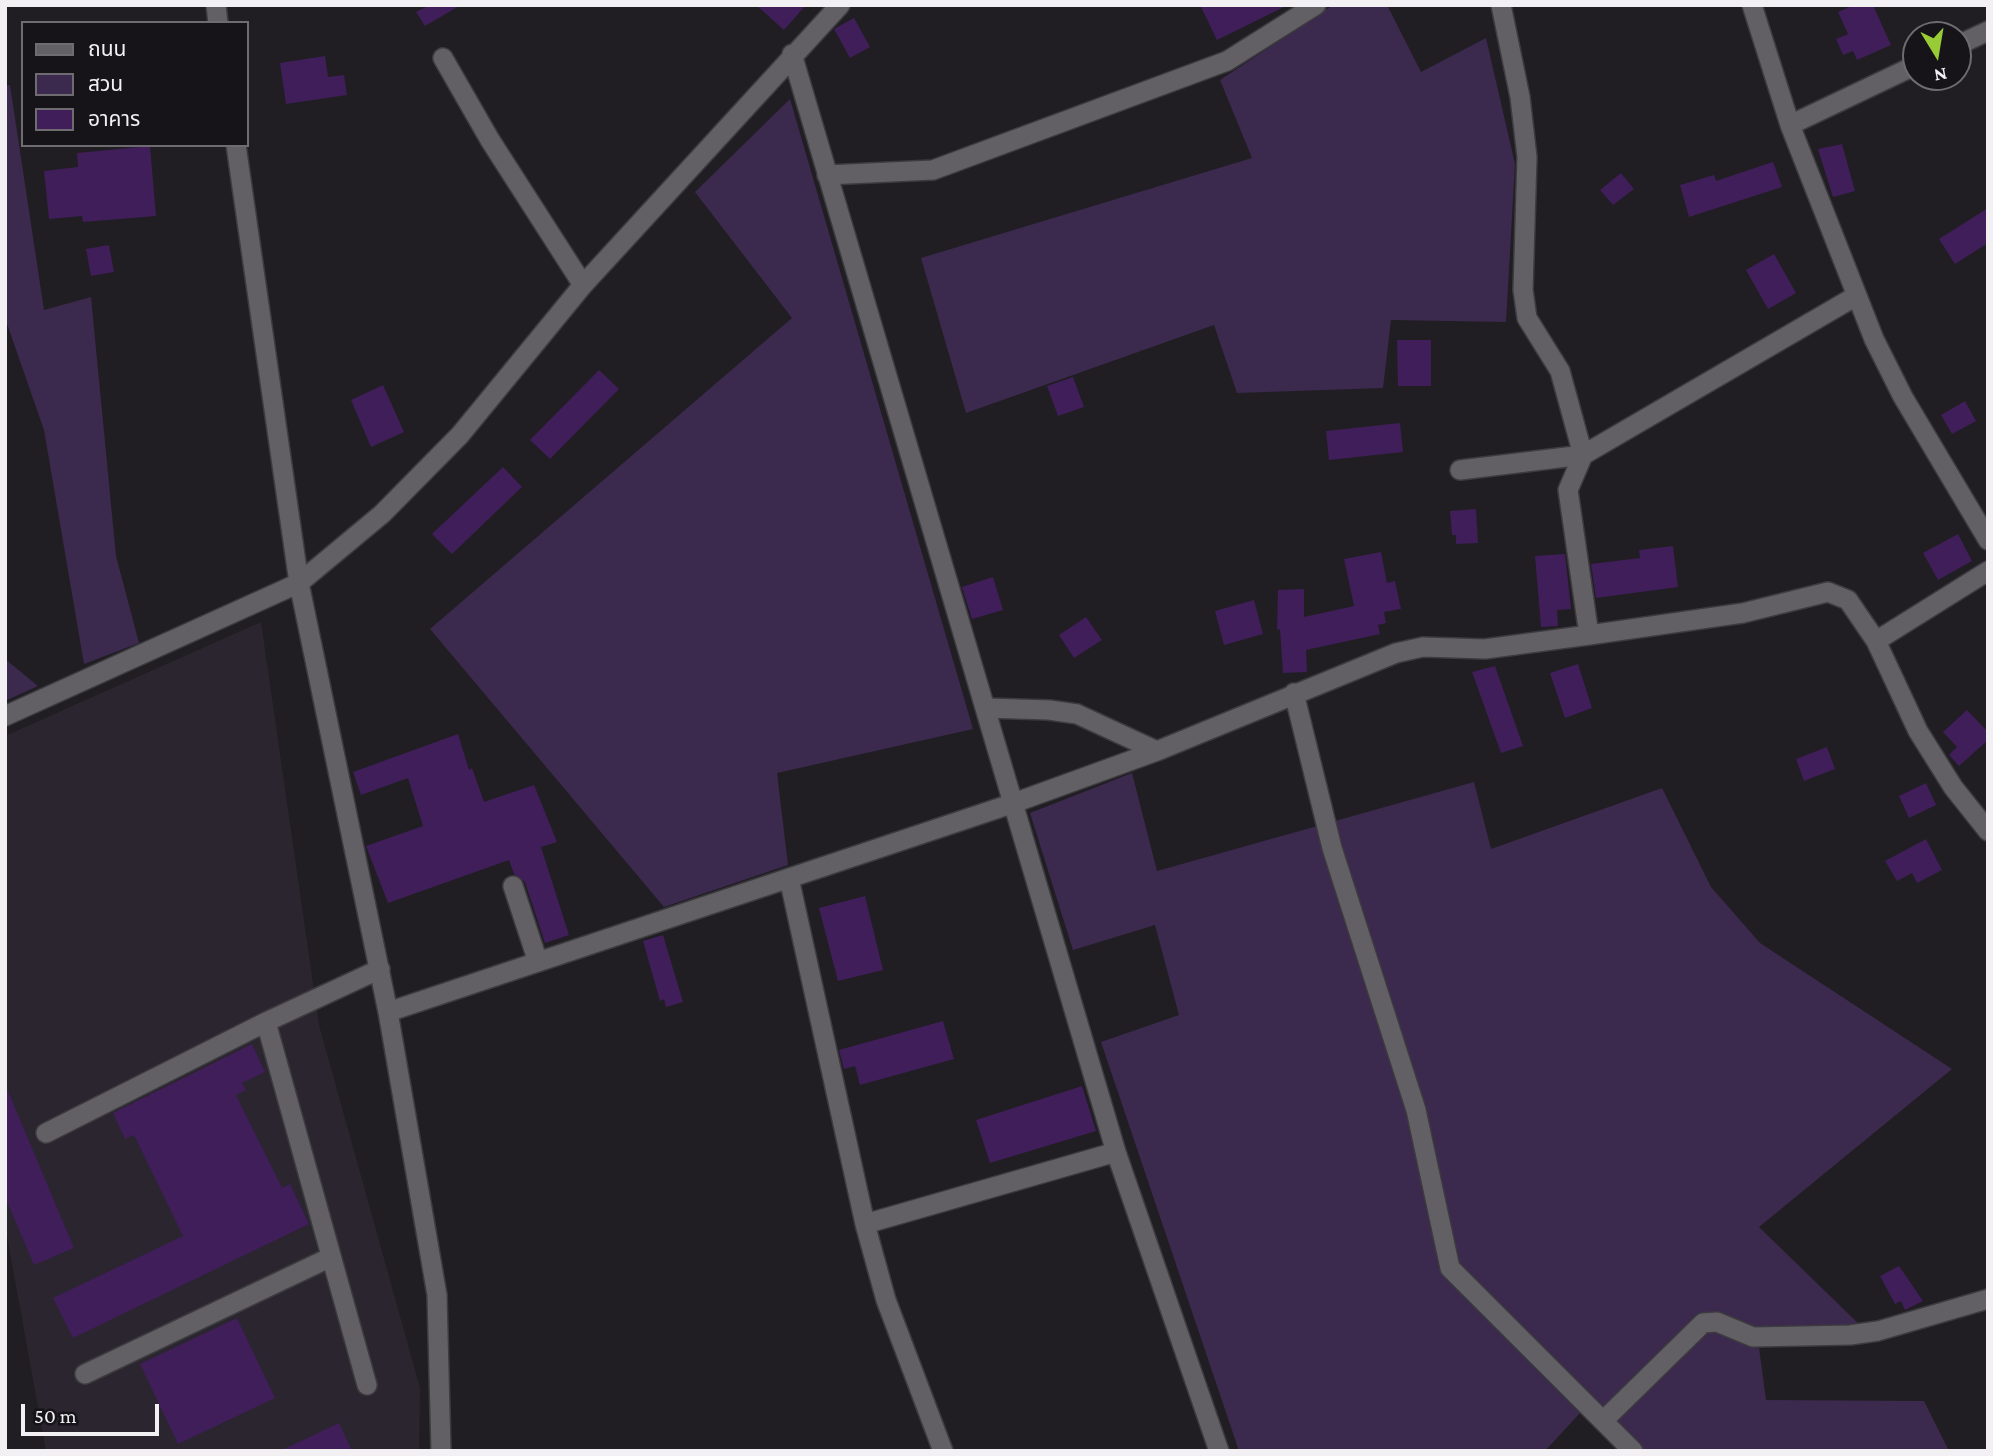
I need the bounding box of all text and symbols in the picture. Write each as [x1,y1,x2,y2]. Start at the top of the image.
legend [21,21,248,147]
north arrow [1902,21,1972,91]
text: ถนน [88,37,126,61]
text: N [1932,64,1949,87]
text: สวน [88,72,123,96]
text: อาคาร [88,107,140,131]
scale bar [24,1390,163,1434]
text: 50 m [34,1404,77,1428]

